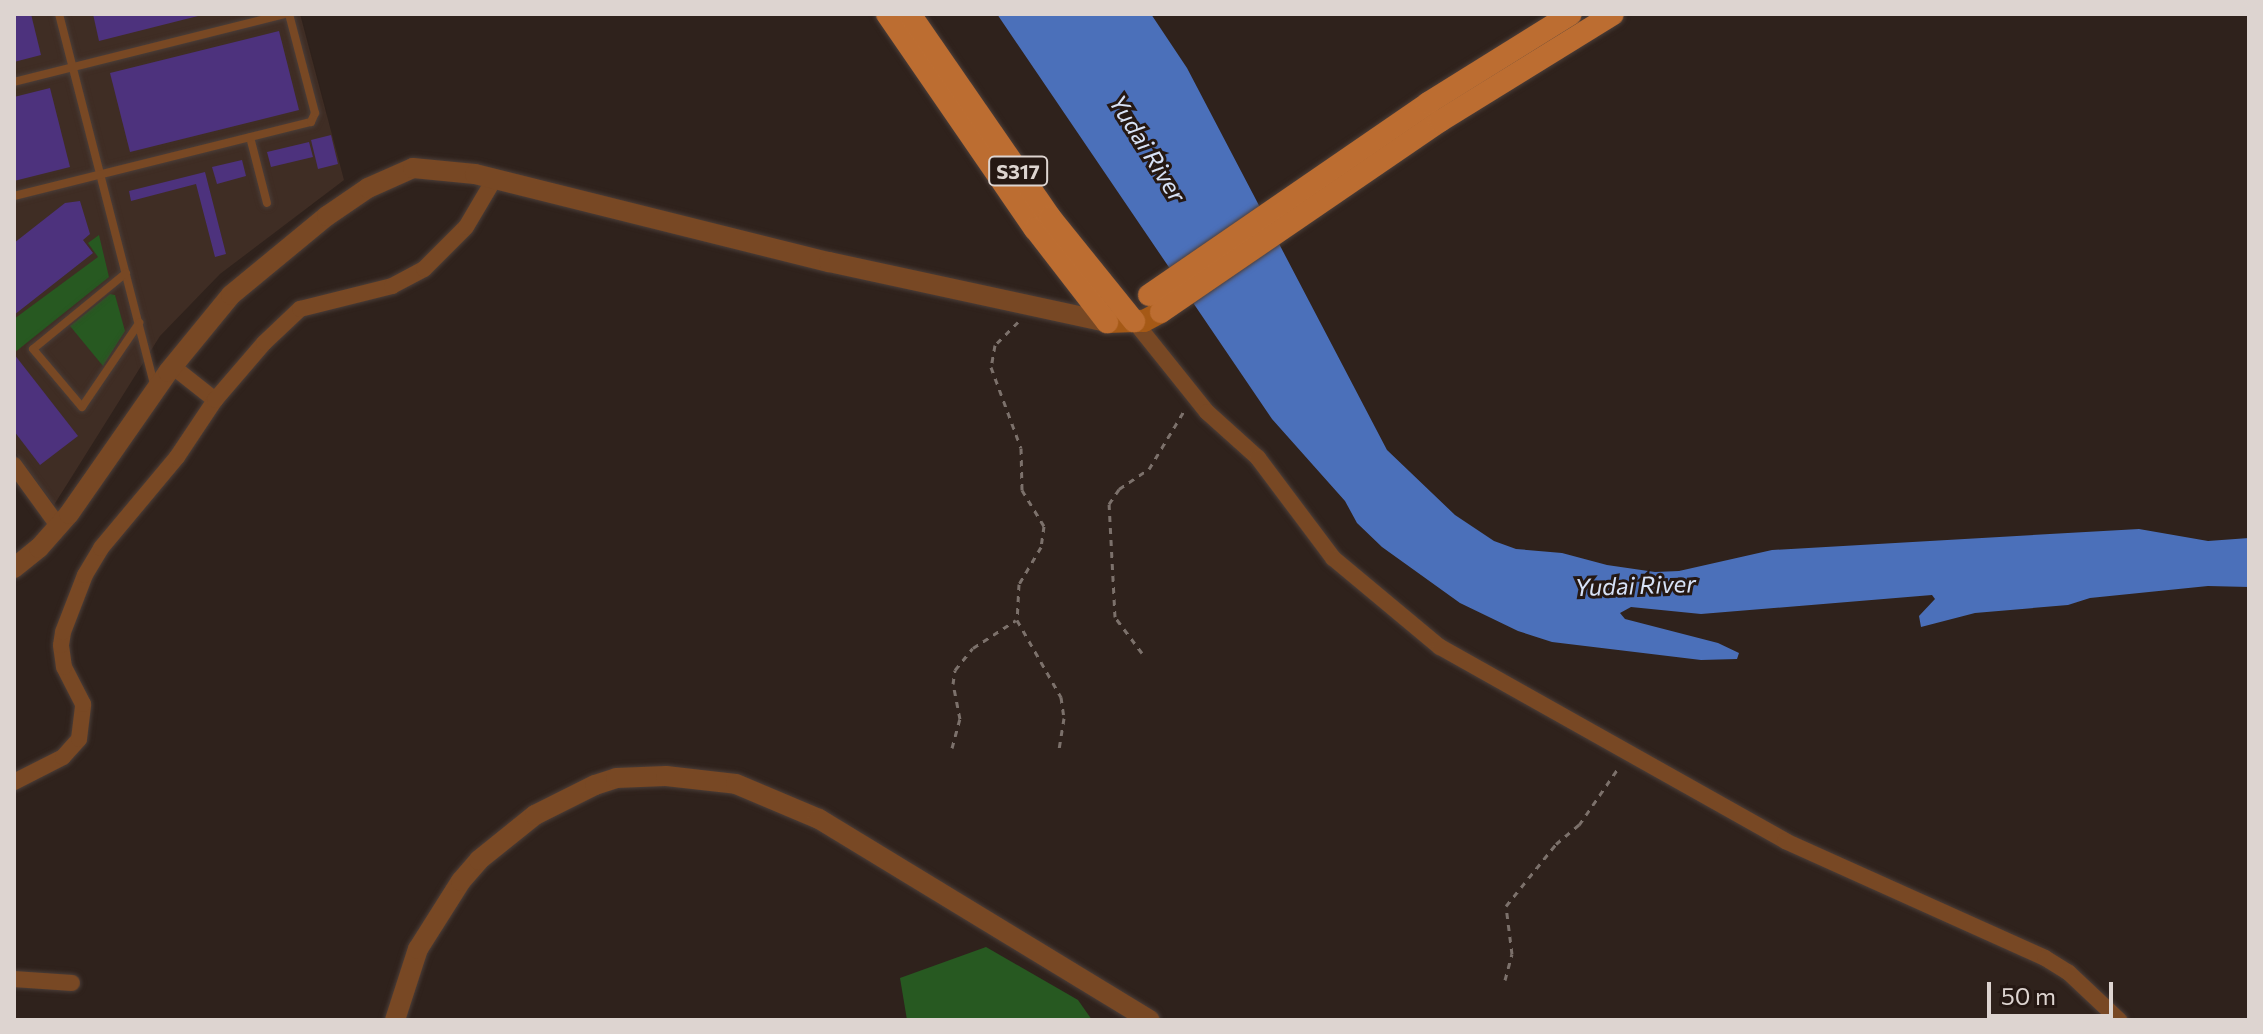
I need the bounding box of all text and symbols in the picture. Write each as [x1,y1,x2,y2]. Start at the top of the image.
water label: Yudai River [1104,89,1192,207]
road number: S317 [988,155,1048,187]
water label: Yudai River [1574,568,1696,602]
scale bar [1991,966,2117,1016]
text: 50 m [2001,981,2056,1010]

